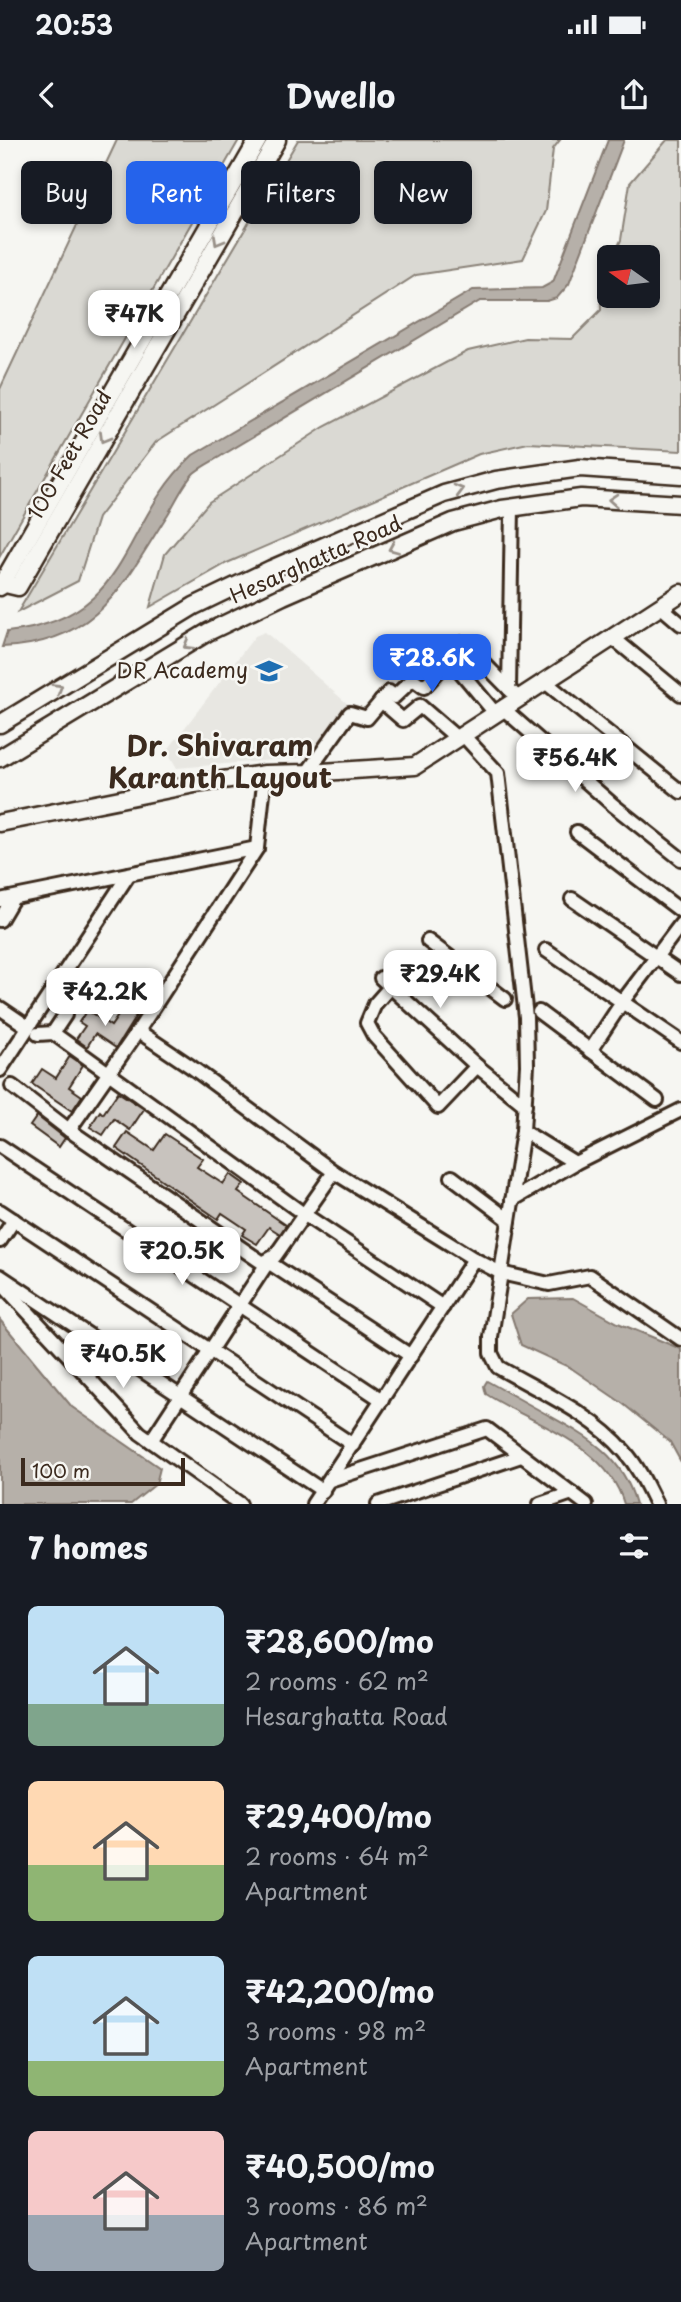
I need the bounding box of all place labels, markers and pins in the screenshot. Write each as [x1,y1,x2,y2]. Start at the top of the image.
pin: ₹47K [93,290,175,350]
pin: ₹28.6K [375,634,489,694]
place label: DR Academy [116,653,248,685]
school or university icon: DR Academy [254,656,284,686]
pin: ₹56.4K [518,734,632,794]
pin: ₹29.4K [383,950,497,1010]
pin: ₹42.2K [48,968,162,1028]
pin: ₹20.5K [125,1228,239,1287]
pin: ₹40.5K [66,1330,180,1390]

